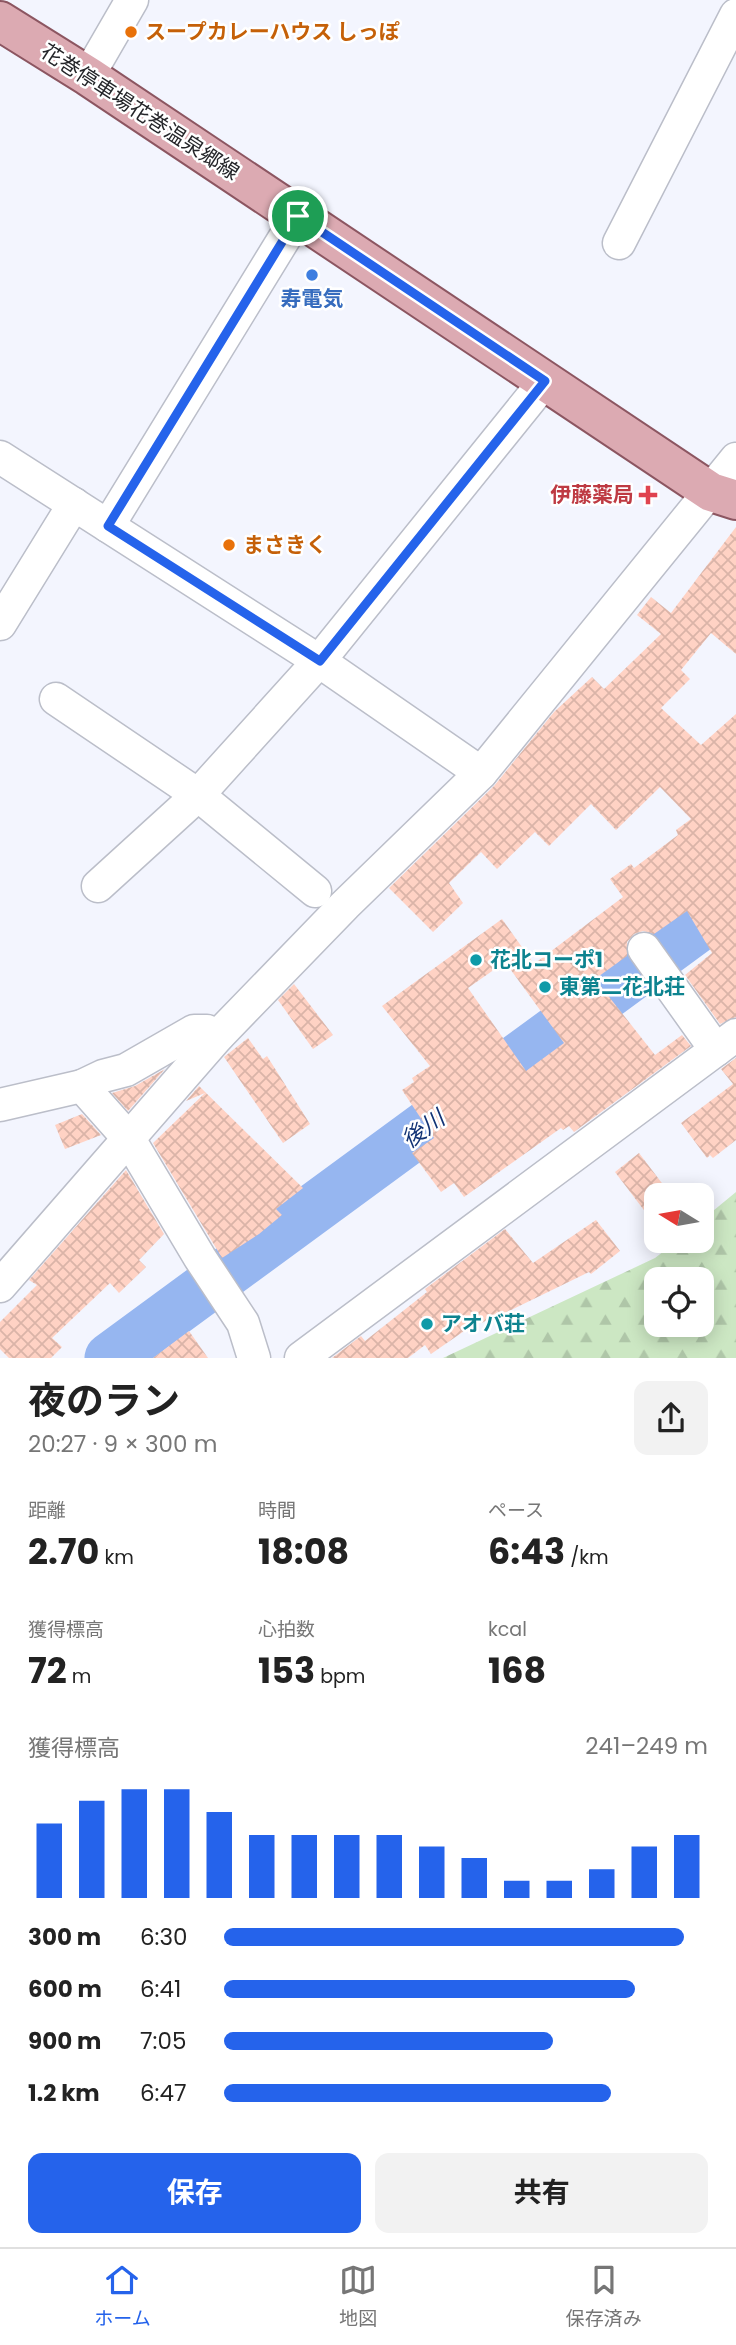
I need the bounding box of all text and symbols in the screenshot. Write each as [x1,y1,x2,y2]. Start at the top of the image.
place label: スープカレーハウス しっぽ [145,17,400,46]
marker: スープカレーハウス しっぽ [123,24,139,40]
street label: 花巻停車場花巻温泉郷線 [36,37,245,187]
pin [268,186,328,246]
icon: arrive [279,197,317,235]
marker: 寿電気 [304,267,320,283]
place label: 寿電気 [281,284,344,313]
place label: 伊藤薬局 [550,480,634,509]
marker: 伊藤薬局 [640,487,656,503]
place label: まさきく [243,530,327,559]
marker: まさきく [221,537,237,553]
place label: 花北コーポ1 [490,945,603,974]
marker: 花北コーポ1 [468,952,484,968]
place label: 東第二花北荘 [559,972,685,1001]
marker: 東第二花北荘 [537,979,553,995]
water label: 後川 [395,1101,453,1155]
north arrow [644,1183,714,1253]
map controls [644,1183,714,1337]
button: locate [644,1267,714,1337]
place label: アオバ荘 [441,1309,525,1338]
marker: アオバ荘 [419,1316,435,1332]
text: 夜のラン [28,1374,180,1427]
button: share [634,1381,708,1455]
text: 20:27 · 9 × 300 m [28,1428,217,1460]
text: 距離 [28,1497,66,1524]
text: 時間 [258,1497,296,1524]
text: ペース [488,1497,544,1524]
text: 2.70 [28,1527,99,1576]
text: 18:08 [258,1527,349,1576]
text: 6:43 [488,1527,565,1576]
text: km [99,1544,134,1571]
text: /km [565,1544,609,1571]
text: 獲得標高 [28,1616,104,1643]
text: 心拍数 [258,1616,315,1643]
text: kcal [488,1616,527,1643]
text: 72 [28,1646,67,1695]
text: 153 [258,1646,315,1695]
text: 168 [488,1646,546,1695]
text: m [67,1663,91,1690]
text: bpm [315,1663,365,1690]
text: 241–249 m [585,1730,708,1762]
text: 獲得標高 [28,1732,120,1764]
text: 300 m [28,1921,101,1953]
text: 6:30 [140,1921,188,1953]
text: 600 m [28,1973,102,2005]
text: 6:41 [140,1973,181,2005]
text: 900 m [28,2025,101,2057]
text: 7:05 [140,2025,186,2057]
text: 1.2 km [28,2077,100,2109]
text: 6:47 [140,2077,187,2109]
button: 保存 [28,2153,361,2233]
button: 共有 [375,2153,708,2233]
tab: ホーム [94,2261,151,2333]
tab: 地図 [339,2261,377,2333]
tab: 保存済み [566,2261,642,2333]

